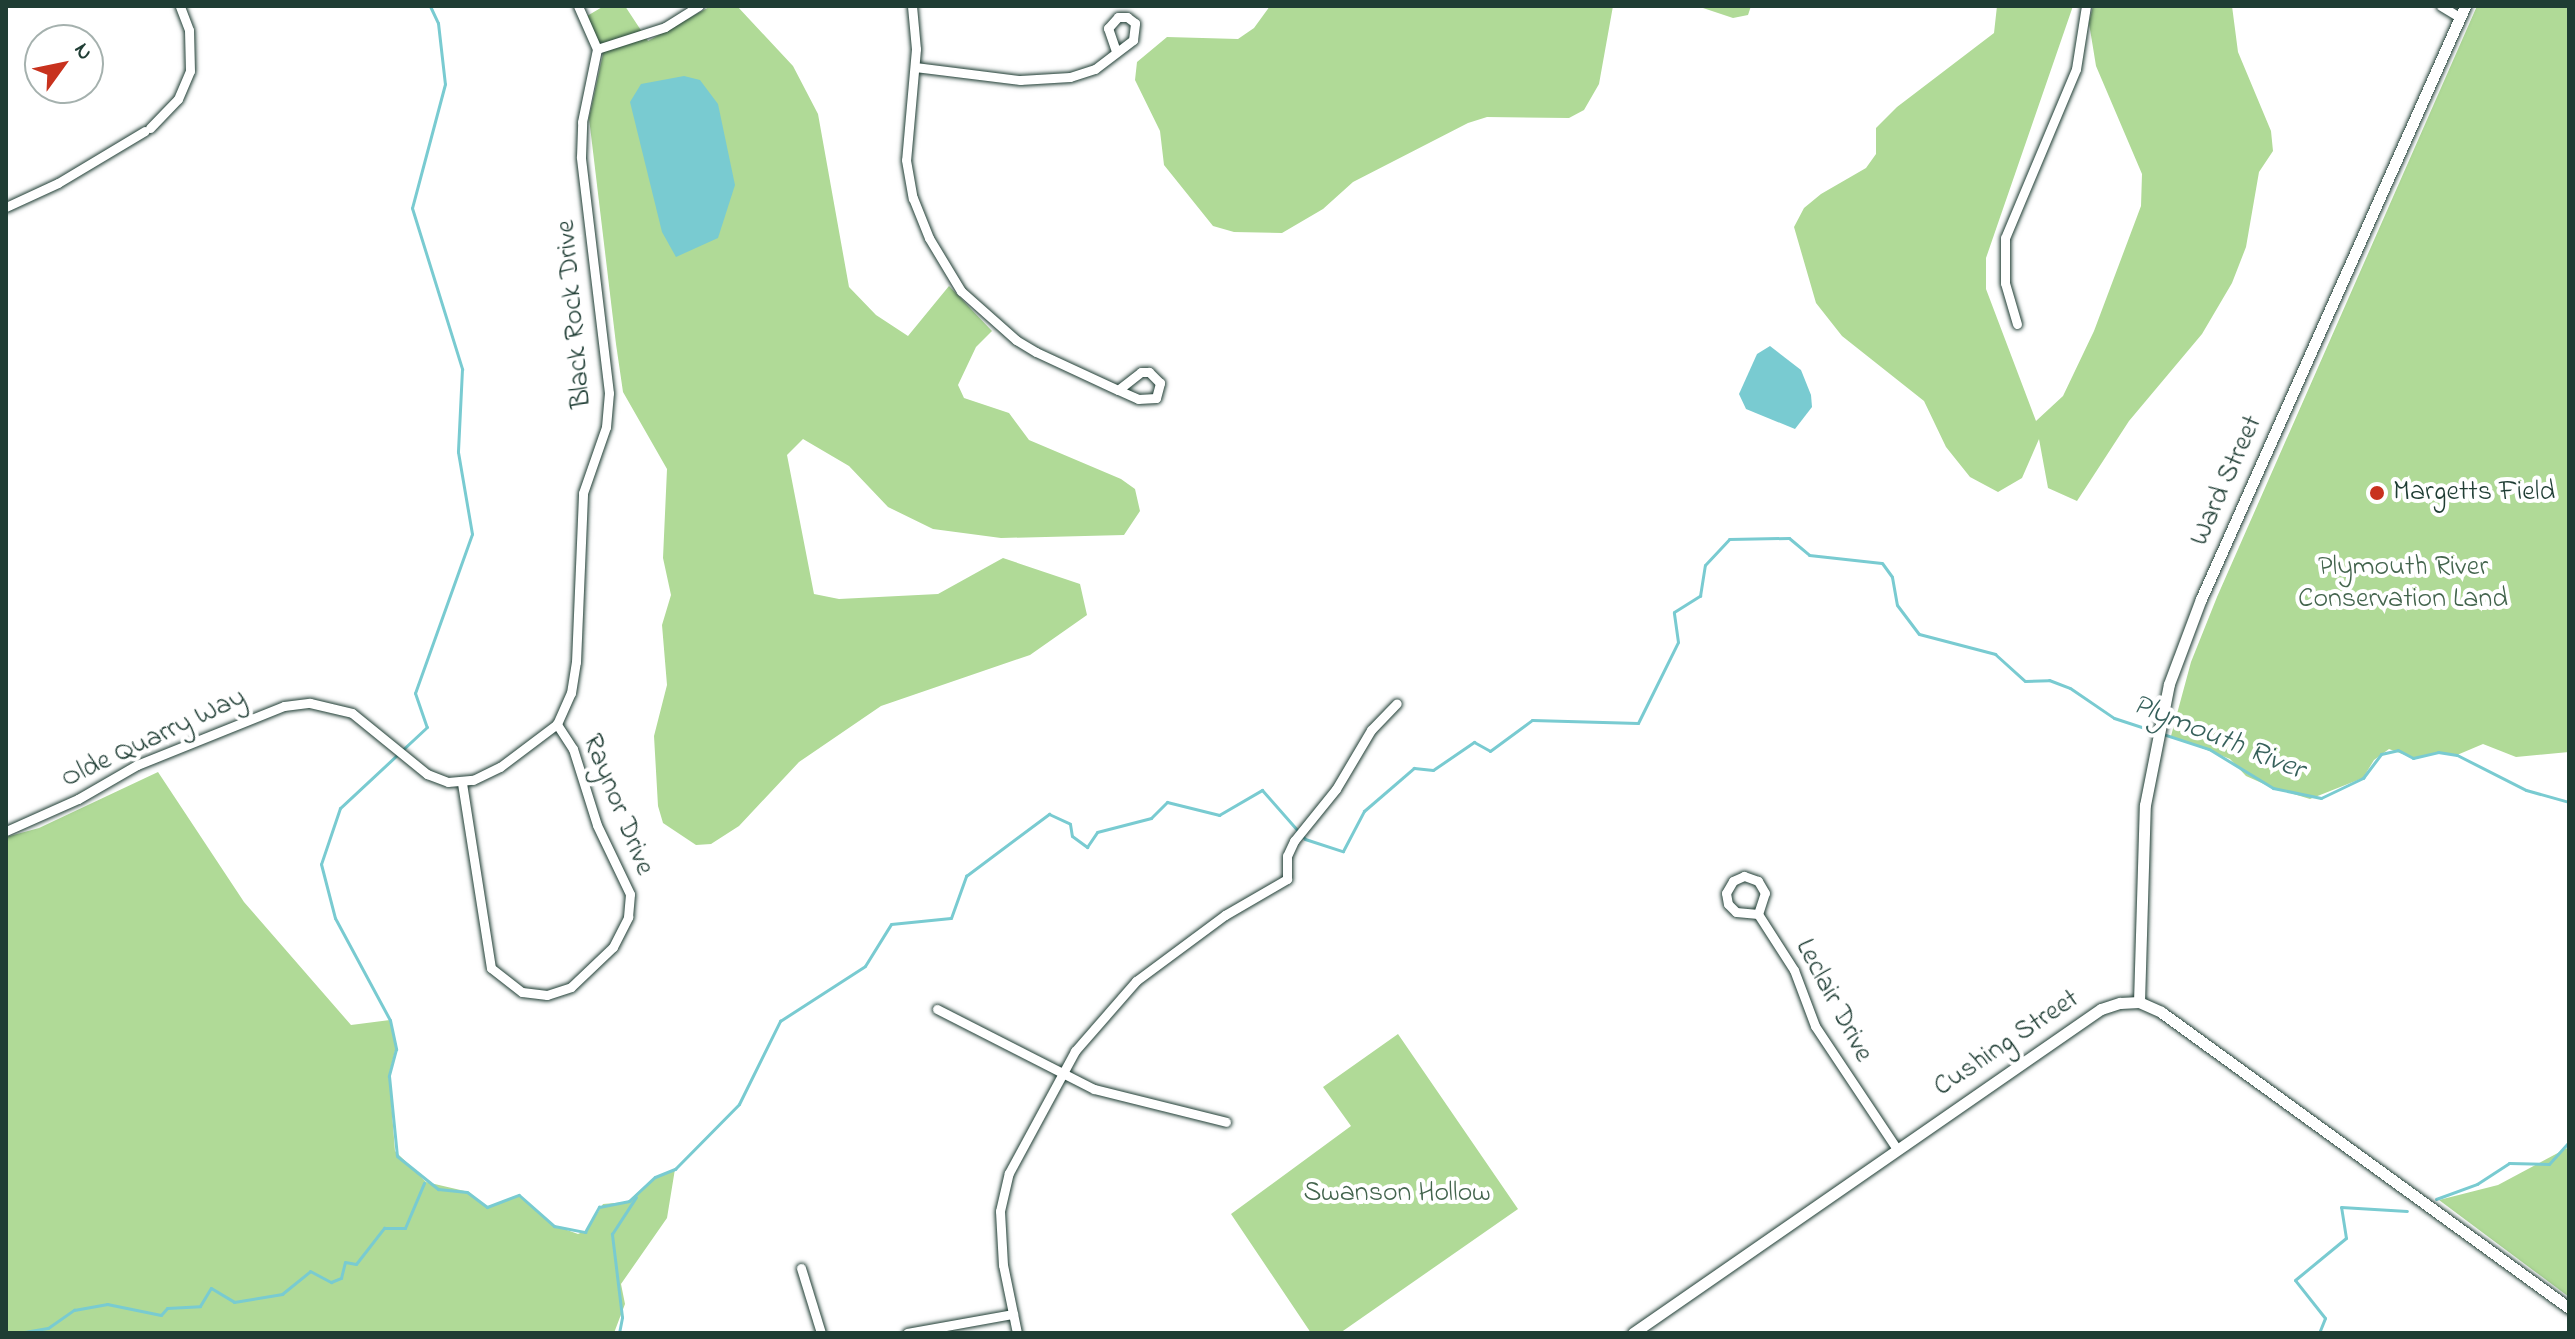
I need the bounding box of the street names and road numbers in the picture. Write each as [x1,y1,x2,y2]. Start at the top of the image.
street label: Black Rock Drive [550,218,600,410]
street label: Ward Street [2183,411,2271,551]
street label: Olde Quarry Way [56,682,252,796]
street label: Raynor Drive [574,730,660,880]
street label: Leclair Drive [1787,934,1879,1068]
street label: Cushing Street [1928,983,2086,1105]

